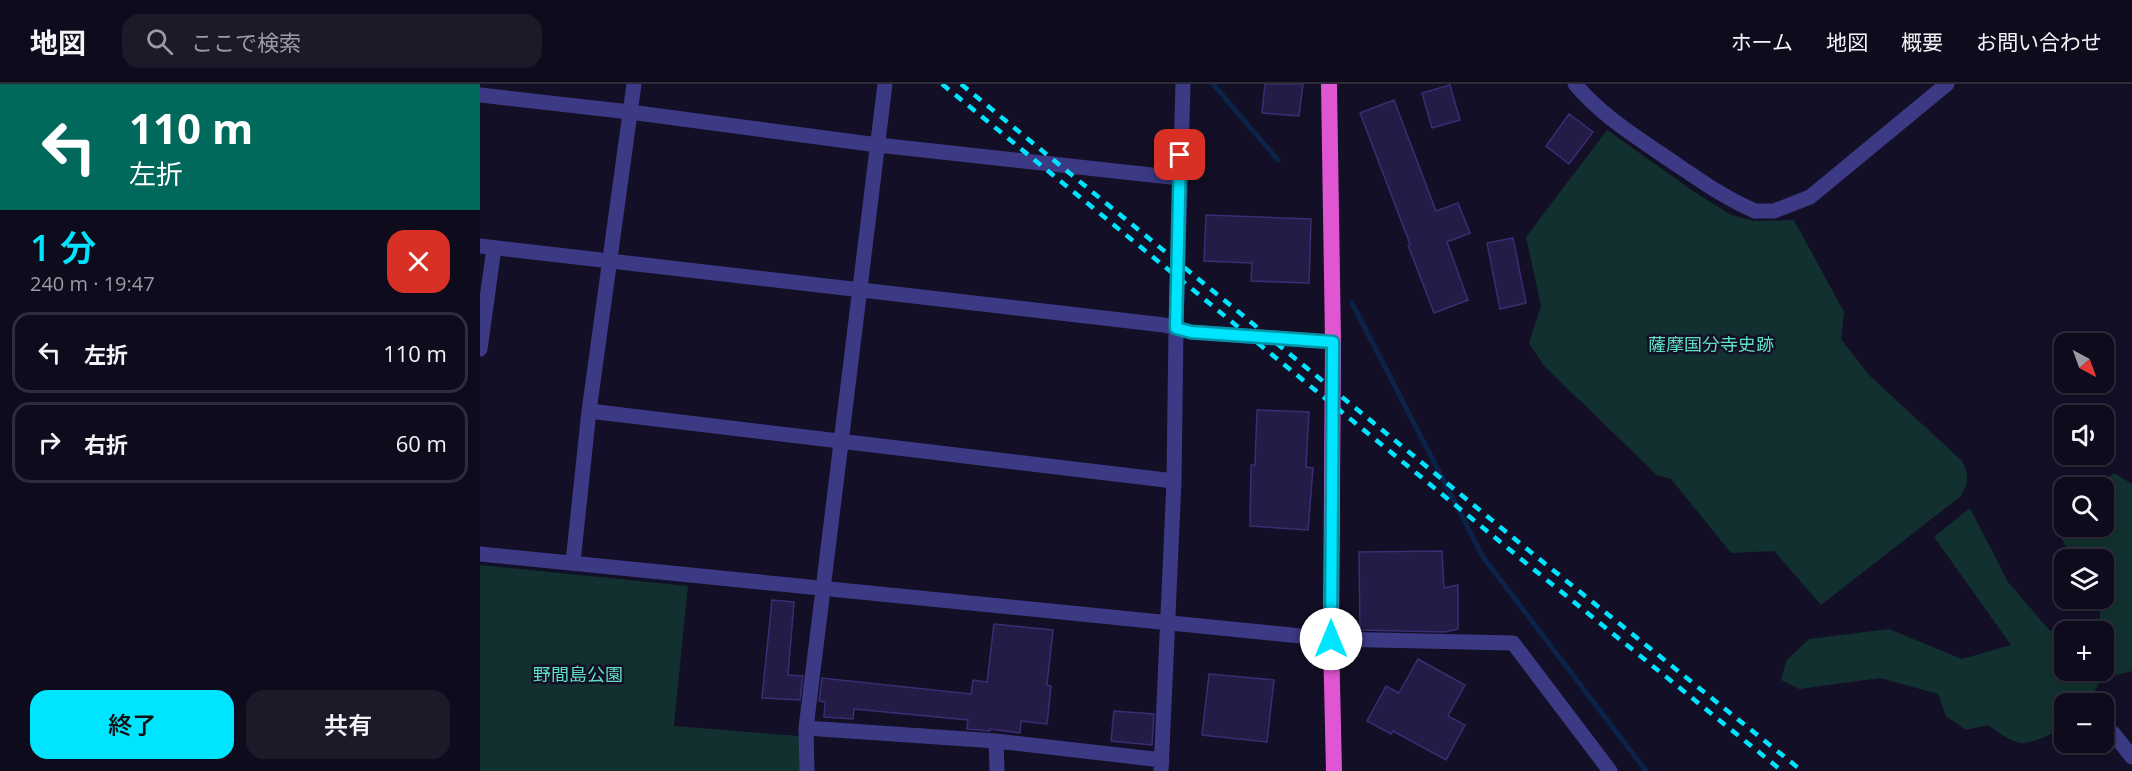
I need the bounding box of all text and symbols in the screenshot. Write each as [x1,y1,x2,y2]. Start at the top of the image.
search box [122,14,542,68]
text: 地図 [30,23,86,61]
icon: search [143,25,176,58]
text: ここで検索 [191,27,301,57]
text: ホーム [1731,28,1793,56]
text: 地図 [1826,28,1868,56]
text: 概要 [1901,28,1943,56]
text: お問い合わせ [1976,28,2102,56]
text: 110 m [129,99,253,156]
icon: left [30,108,108,186]
pin [1154,129,1205,180]
icon: arrive [1163,138,1196,171]
text: 左折 [129,155,183,192]
text: 1 分 [30,223,96,272]
button: close [387,230,450,293]
text: 240 m · 19:47 [30,270,155,297]
park label: 薩摩国分寺史跡 [1648,332,1774,356]
north arrow [2054,333,2114,393]
map controls [2054,333,2114,753]
icon: left [33,336,66,369]
text: 110 m [383,338,447,368]
text: 左折 [84,339,128,369]
button: sound [2054,405,2114,465]
icon: right [33,426,66,459]
text: 60 m [396,428,447,458]
text: 右折 [84,429,128,459]
button: search [2054,477,2114,537]
button: layers [2054,549,2114,609]
position arrow [1299,607,1363,671]
button: + [2054,621,2114,681]
park label: 野間島公園 [533,662,623,686]
button: 終了 [30,690,234,759]
button: 共有 [246,690,450,759]
button: − [2054,693,2114,753]

